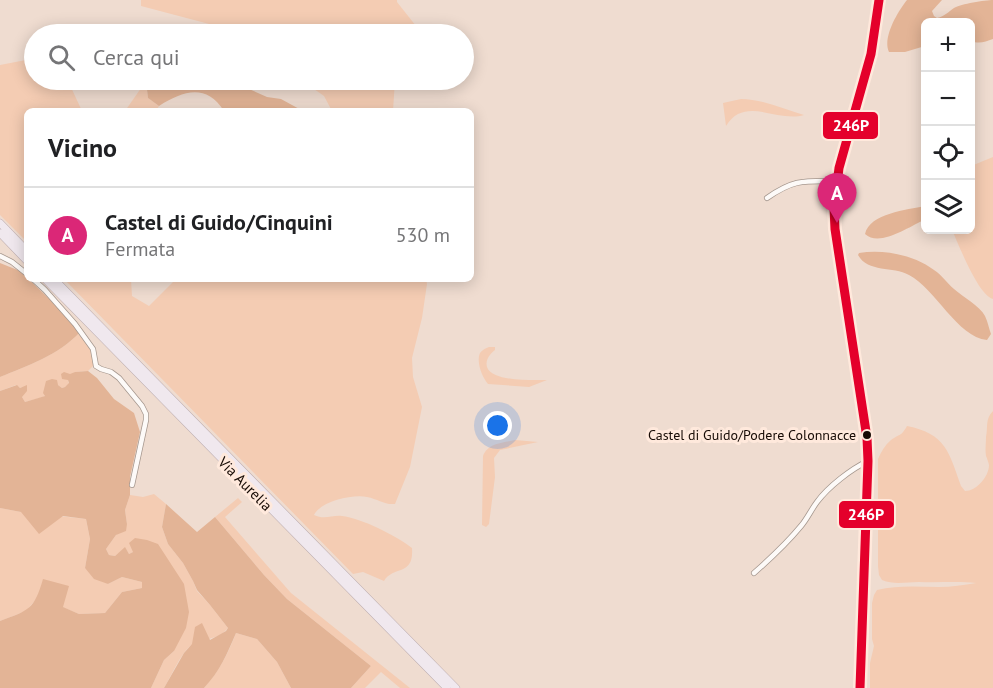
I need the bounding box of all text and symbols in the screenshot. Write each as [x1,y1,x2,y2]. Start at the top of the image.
map controls [921,18,975,234]
button: + [921,18,975,72]
search box [24,24,474,90]
icon: search [45,41,78,74]
text: Cerca qui [93,43,180,71]
button: − [921,72,975,126]
line badge: 246P [822,111,879,140]
text: 246P [833,115,869,135]
button: locate [921,126,975,180]
text: Vicino [48,131,117,164]
pin: A [818,174,856,223]
button: layers [921,180,975,234]
text: Castel di Guido/Cinquini [105,208,333,236]
text: A [61,222,74,248]
text: 530 m [396,222,450,248]
text: Fermata [105,236,175,262]
your location [483,411,512,440]
place label: Castel di Guido/Podere Colonnacce [648,426,856,444]
marker: Castel di Guido/Podere Colonnacce [861,429,873,441]
street label: Via Aurelia [214,452,276,515]
line badge: 246P [838,500,895,529]
text: 246P [848,504,884,524]

